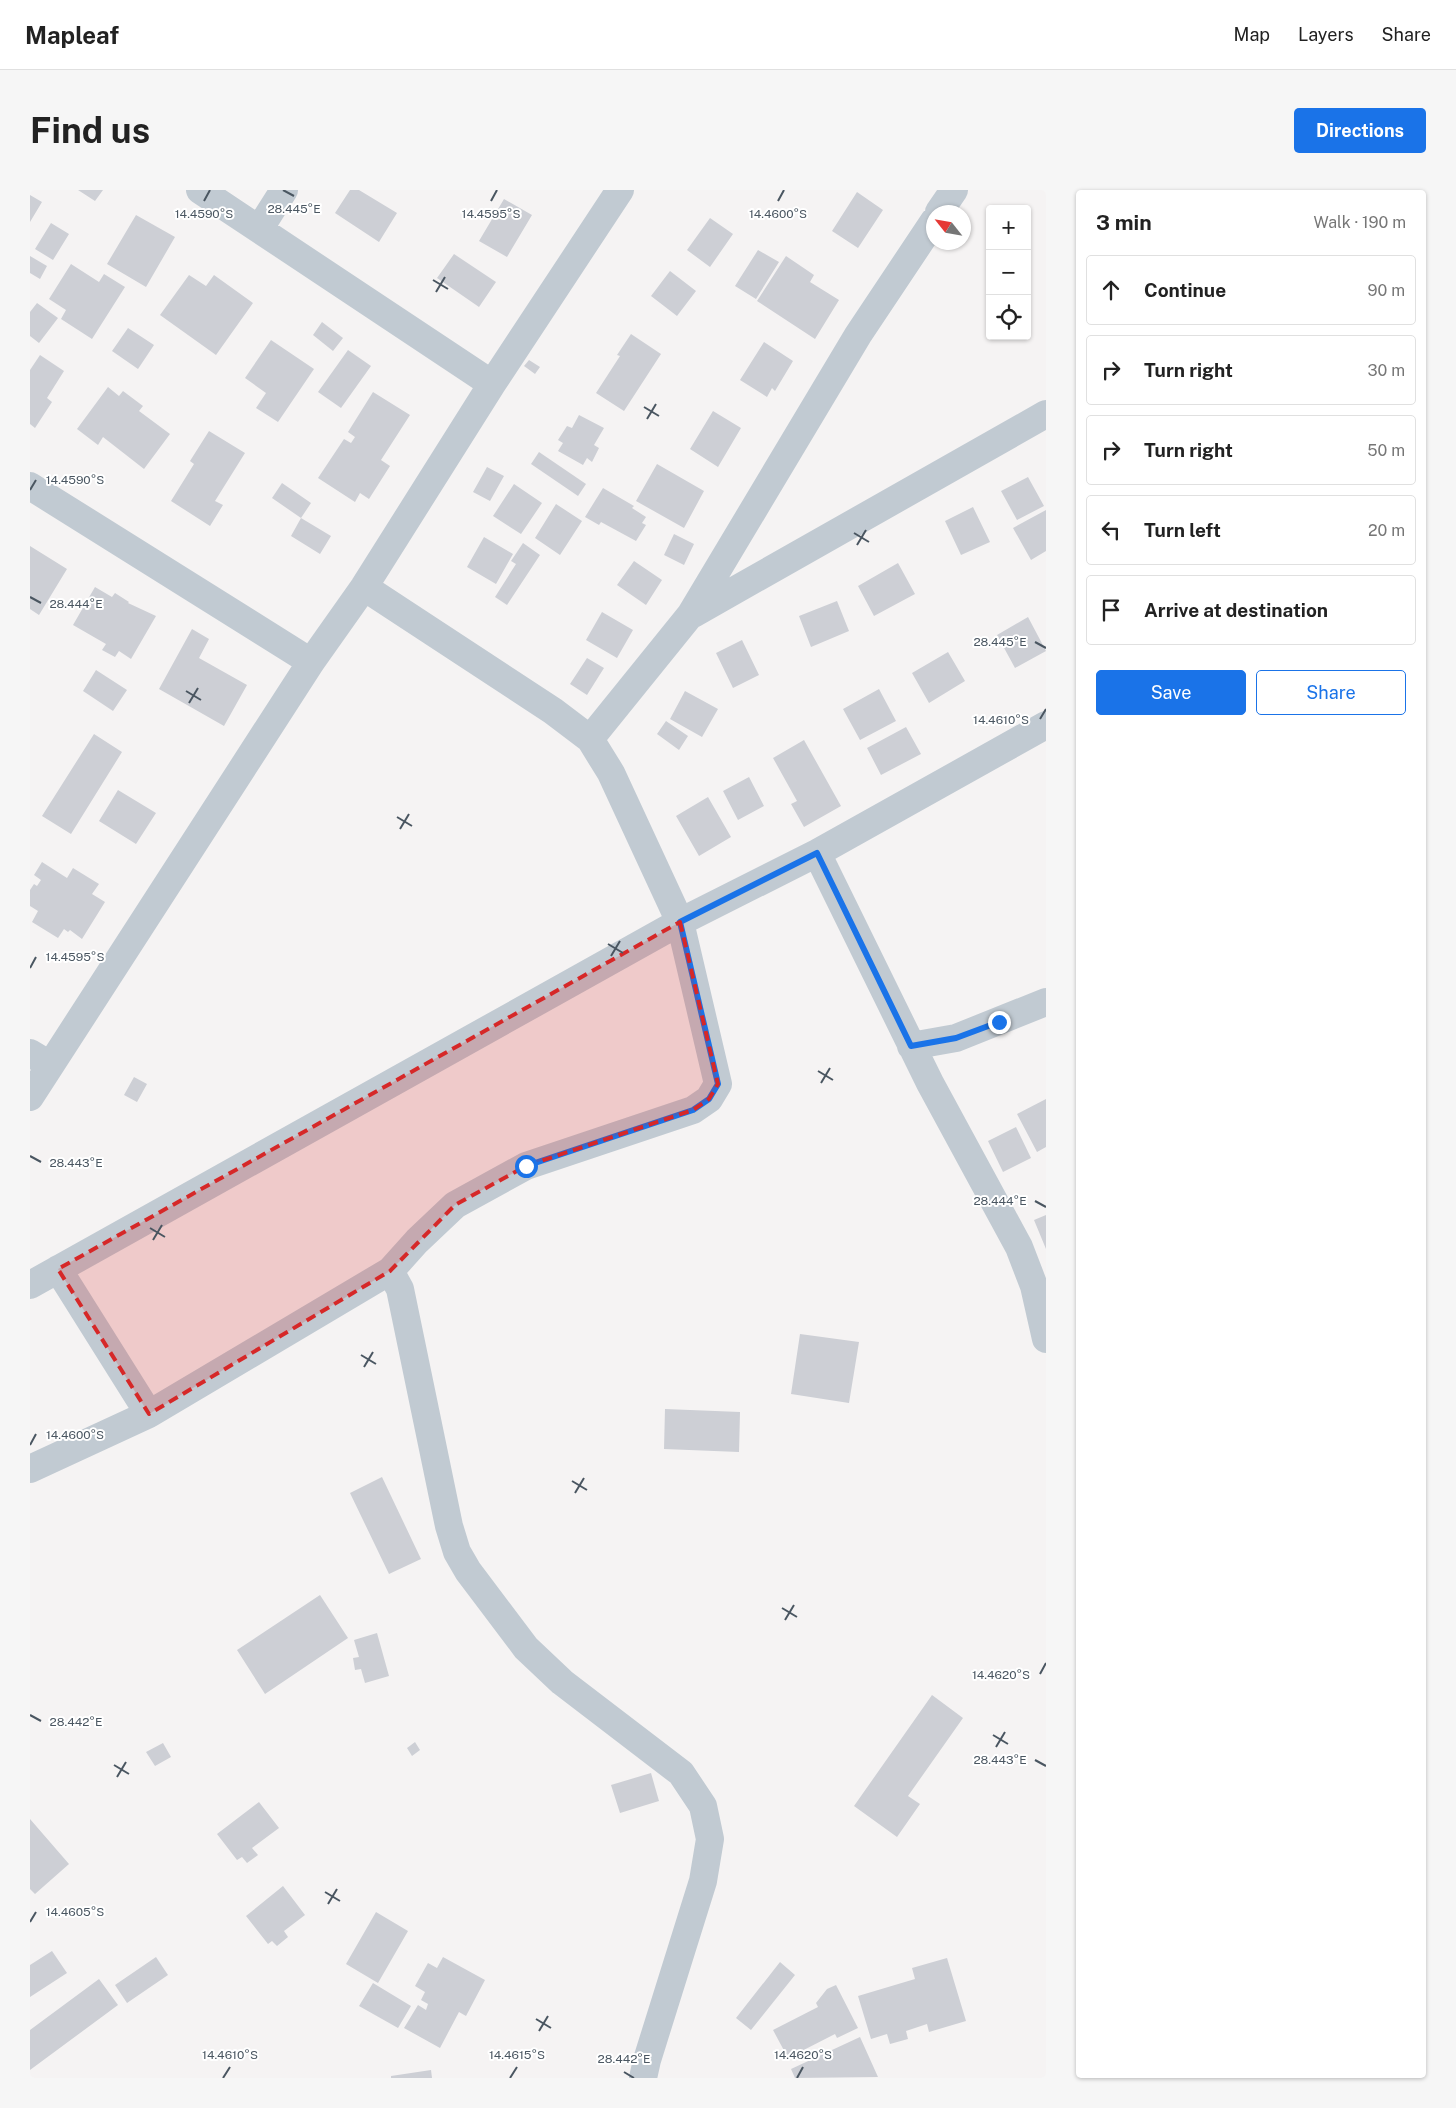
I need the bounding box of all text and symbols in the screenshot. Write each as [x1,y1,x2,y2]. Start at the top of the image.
text: Mapleaf [25,21,119,49]
text: Map [1234,24,1270,45]
text: Layers [1298,24,1354,45]
text: Share [1382,24,1431,45]
button: Directions [1294,108,1426,153]
text: Find us [30,110,150,151]
text: 28.445°E [267,202,321,216]
north arrow [926,205,971,250]
map controls [986,205,1031,340]
button: + [986,205,1031,250]
text: 14.4590°S [175,207,233,221]
text: 14.4595°S [462,207,520,221]
text: 14.4600°S [749,207,807,221]
text: 3 min [1096,210,1152,235]
text: Walk · 190 m [1314,213,1406,232]
button: − [986,250,1031,295]
icon: ahead [1097,276,1125,304]
text: Continue [1144,279,1226,301]
text: 90 m [1368,281,1405,300]
button: locate [986,295,1031,340]
icon: right [1097,356,1125,384]
text: Turn right [1144,359,1233,381]
text: 30 m [1368,361,1405,380]
icon: right [1097,436,1125,464]
text: Turn right [1144,439,1233,461]
text: 50 m [1367,441,1405,460]
text: 14.4590°S [46,473,104,487]
icon: left [1097,516,1125,544]
text: Turn left [1144,519,1221,541]
text: 20 m [1368,521,1405,540]
icon: arrive [1097,596,1125,624]
text: 28.444°E [49,597,103,611]
text: Arrive at destination [1144,599,1328,621]
text: 28.445°E [973,635,1027,649]
button: Save [1096,670,1246,715]
button: Share [1256,670,1406,715]
text: 14.4610°S [973,713,1029,727]
text: 14.4595°S [46,950,104,964]
route end [988,1011,1011,1034]
route start [515,1155,538,1178]
text: 28.443°E [49,1156,103,1170]
text: 28.444°E [973,1194,1027,1208]
text: 14.4600°S [46,1428,104,1442]
text: 14.4620°S [972,1668,1030,1682]
text: 28.442°E [50,1715,102,1729]
text: 28.443°E [973,1753,1027,1767]
text: 14.4605°S [46,1905,104,1919]
text: 14.4610°S [202,2048,258,2062]
text: 14.4615°S [489,2048,545,2062]
text: 14.4620°S [774,2048,832,2062]
text: 28.442°E [598,2052,650,2066]

